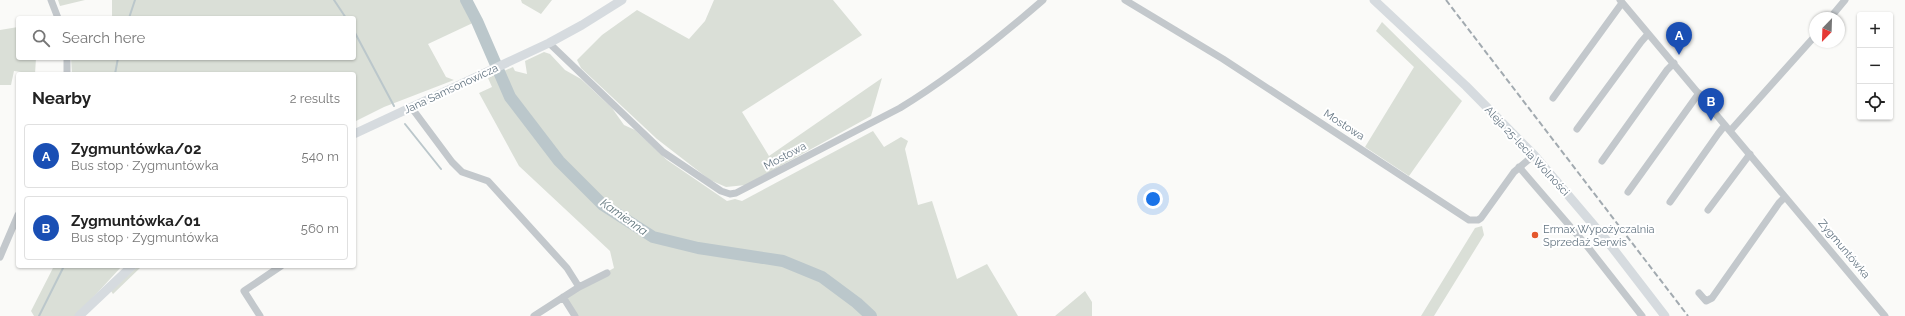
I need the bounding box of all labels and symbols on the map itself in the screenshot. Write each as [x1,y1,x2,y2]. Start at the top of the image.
north arrow [1809,12,1845,48]
pin: A [1666,22,1692,55]
street label: Jana Samsonowicza [402,61,500,117]
pin: B [1698,88,1724,121]
street label: Aleja 25-lecia Wolności [1482,103,1572,199]
street label: Mostowa [1321,107,1367,143]
street label: Mostowa [762,139,808,173]
your location [1143,189,1163,209]
water label: Kamienna [598,196,650,238]
street label: Zygmuntówka [1816,217,1872,281]
place label: Ermax Wypożyczalnia Sprzedaż Serwis [1543,223,1655,249]
marker: Ermax Wypożyczalnia Sprzedaż Serwis [1530,230,1540,240]

